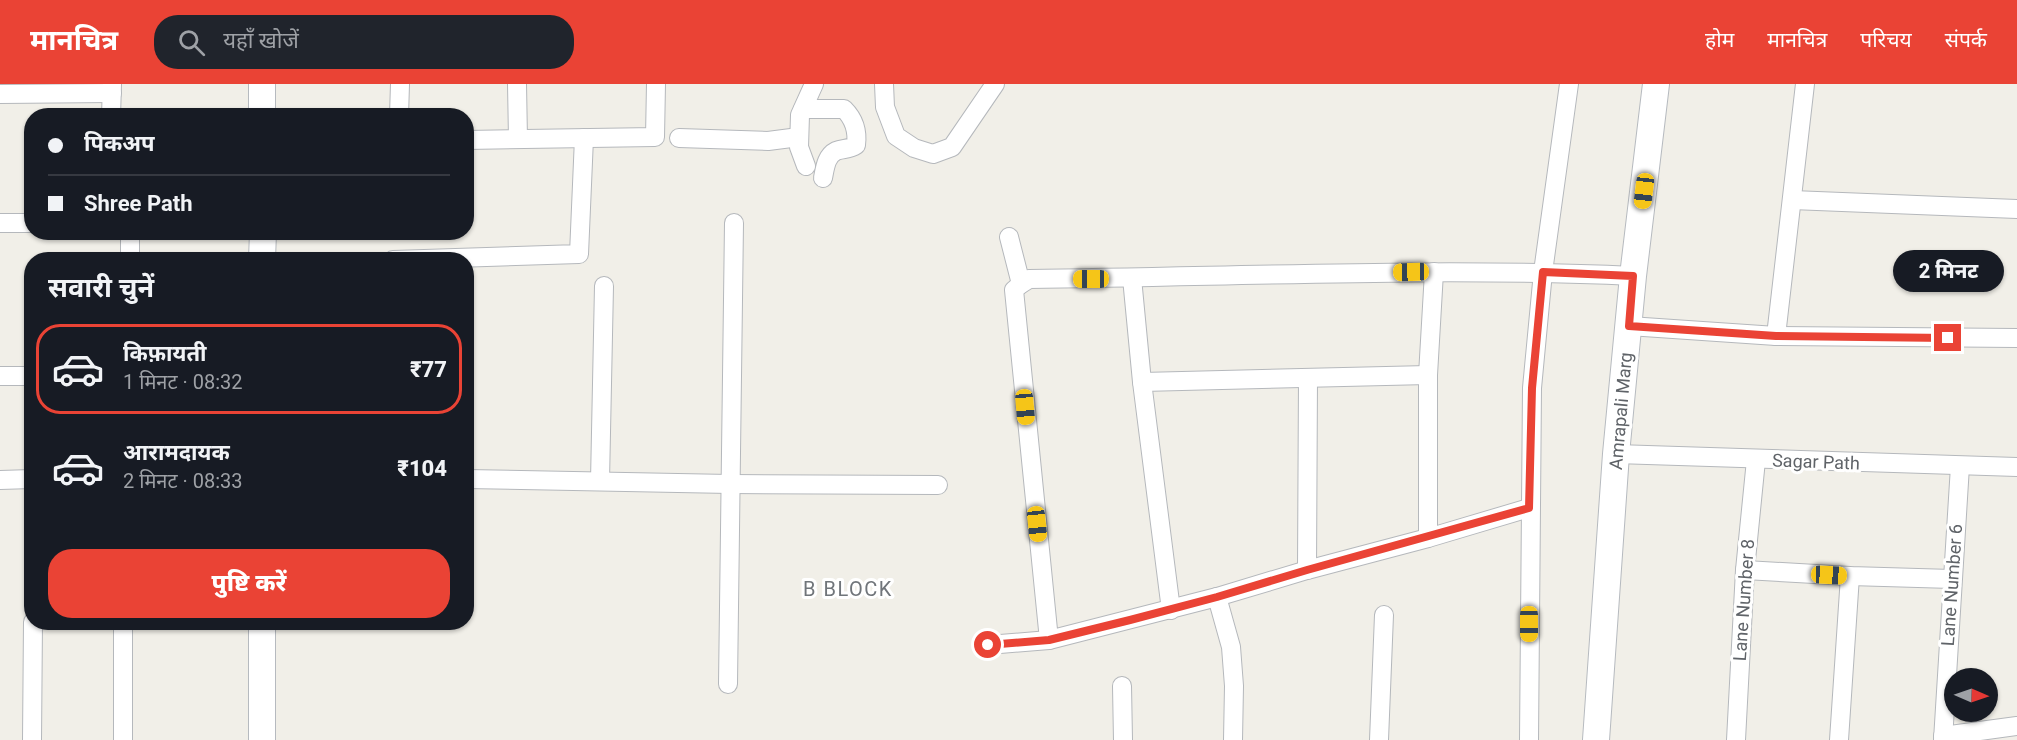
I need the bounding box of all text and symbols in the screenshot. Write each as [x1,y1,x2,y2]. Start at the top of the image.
search box [154,15,574,69]
text: मानचित्र [30,24,118,57]
icon: search [175,26,208,59]
text: यहाँ खोजें [223,28,299,53]
text: होम [1705,28,1734,52]
text: मानचित्र [1767,28,1827,52]
text: परिचय [1860,28,1912,52]
text: संपर्क [1945,28,1987,52]
text: पिकअप [84,131,155,156]
car [1633,172,1655,210]
text: Shree Path [84,191,193,216]
callout: 2 मिनट [1892,251,2004,293]
text: 2 मिनट [1919,259,1978,283]
car [1393,263,1429,281]
car [1073,270,1109,288]
text: सवारी चुनें [48,272,154,304]
route end [1934,324,1961,351]
text: किफ़ायती [123,341,207,366]
icon: car [51,342,105,396]
street label: Amrapali Marg [1605,351,1636,471]
text: ₹77 [410,357,447,382]
text: 1 मिनट · 08:32 [123,370,242,394]
car [1014,388,1036,426]
text: आरामदायक [123,440,230,465]
icon: car [51,441,105,495]
street label: Sagar Path [1772,449,1860,474]
text: ₹104 [397,456,447,481]
text: 2 मिनट · 08:33 [123,469,242,493]
car [1026,505,1048,543]
street label: Lane Number 6 [1937,523,1966,647]
street label: Lane Number 8 [1729,538,1758,662]
button: पुष्टि करें [48,549,450,618]
car [1811,565,1847,585]
district label: B BLOCK [803,577,893,601]
car [1520,606,1538,642]
route start [974,631,1001,658]
north arrow [1944,668,1998,722]
map controls [1944,668,1998,722]

